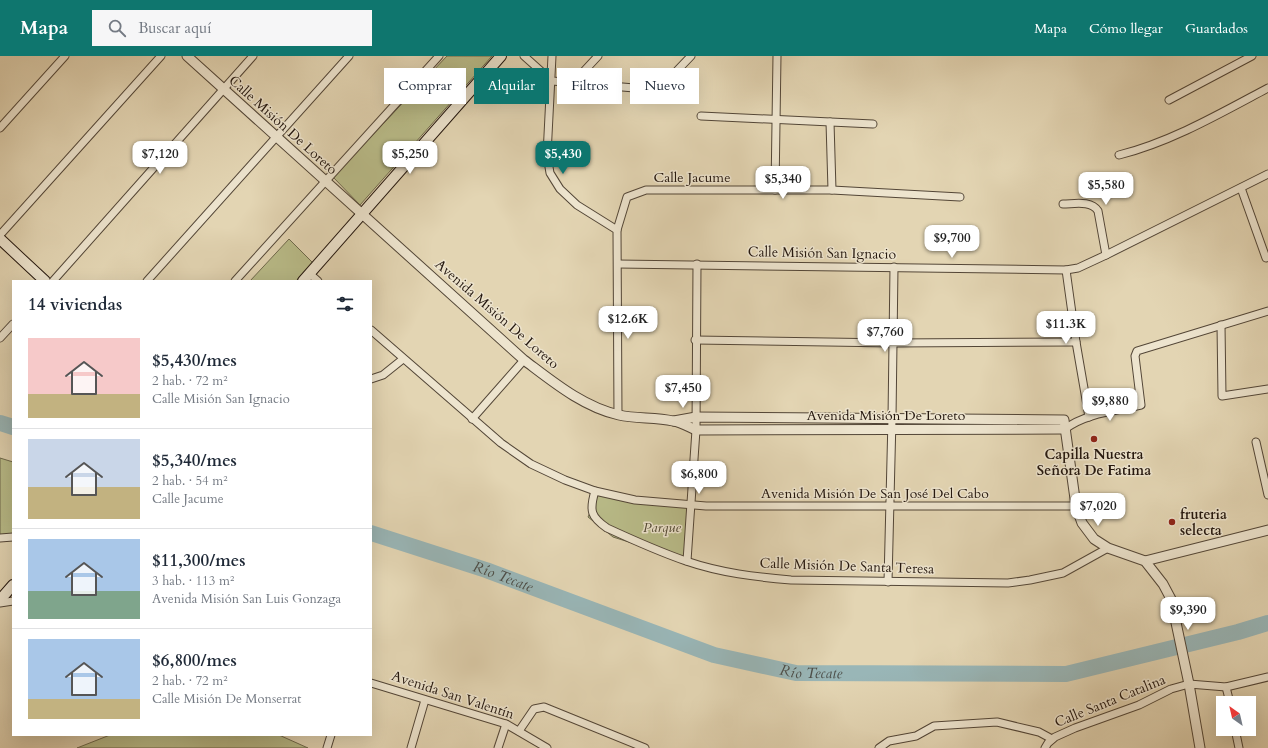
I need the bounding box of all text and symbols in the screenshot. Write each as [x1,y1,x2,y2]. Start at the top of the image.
search box [92,10,372,46]
text: Mapa [20,15,68,41]
icon: search [106,17,128,39]
text: Buscar aquí [138,18,211,38]
text: Mapa [1034,19,1067,38]
text: Cómo llegar [1089,19,1163,38]
text: Guardados [1185,19,1248,38]
chip: Comprar [384,68,466,104]
chip: Alquilar [474,68,549,104]
chip: Filtros [557,68,622,104]
chip: Nuevo [630,68,699,104]
street label: Calle Misión De Loreto [225,71,342,179]
pin: $7,120 [127,141,193,175]
pin: $5,250 [377,141,443,175]
pin: $5,430 [530,141,596,175]
text: $7,120 [141,145,179,163]
text: $5,250 [391,145,429,163]
text: $5,430 [544,145,582,163]
pin: $5,340 [750,166,816,200]
street label: Calle Jacume [653,168,731,187]
text: $5,340 [764,170,802,188]
pin: $5,580 [1073,172,1139,206]
text: $5,580 [1087,176,1125,194]
pin: $9,700 [919,225,985,259]
text: $9,700 [933,229,971,247]
street label: Calle Misión San Ignacio [748,242,897,264]
street label: Avenida Misión De Loreto [431,255,563,373]
text: 14 viviendas [28,293,122,316]
icon: filters [334,293,356,315]
pin: $12.6K [595,306,661,340]
text: $12.6K [608,310,648,328]
pin: $11.3K [1033,311,1099,345]
text: $11.3K [1046,315,1086,333]
pin: $7,760 [852,319,918,353]
text: $7,760 [866,323,904,341]
text: $5,430/mes [152,349,237,372]
icon: home [60,354,108,402]
text: 2 hab. · 72 m² [152,372,228,390]
pin: $7,450 [650,375,716,409]
text: $7,450 [664,379,702,397]
pin: $9,880 [1077,388,1143,422]
text: Calle Misión San Ignacio [152,390,290,408]
text: $9,880 [1091,392,1129,410]
street label: Avenida Misión De Loreto [807,406,966,425]
marker: Capilla Nuestra Señora De Fatima [1089,434,1099,444]
place label: Capilla Nuestra Señora De Fatima [1037,445,1151,480]
text: $5,340/mes [152,449,237,472]
icon: home [60,455,108,503]
pin: $6,800 [666,461,732,495]
text: $6,800 [680,465,718,483]
text: 2 hab. · 54 m² [152,472,228,490]
street label: Avenida Misión De San José Del Cabo [761,484,989,503]
text: Calle Jacume [152,490,224,508]
pin: $7,020 [1065,493,1131,527]
text: $7,020 [1079,497,1117,515]
place label: fruteria selecta [1180,505,1227,540]
marker: fruteria selecta [1167,517,1177,527]
park label: Parque [643,518,682,537]
text: $11,300/mes [152,549,246,572]
street label: Calle Misión De Santa Teresa [759,553,935,579]
icon: home [60,555,108,603]
water label: Río Tecate [470,556,536,597]
text: 3 hab. · 113 m² [152,572,234,590]
text: Avenida Misión San Luis Gonzaga [152,590,341,608]
pin: $9,390 [1155,597,1221,631]
text: $9,390 [1169,601,1207,619]
text: $6,800/mes [152,649,237,672]
icon: home [60,655,108,703]
water label: Río Tecate [778,660,842,683]
street label: Avenida San Valentín [389,666,517,724]
street label: Calle Santa Catalina [1052,670,1168,732]
text: 2 hab. · 72 m² [152,672,228,690]
text: Calle Misión De Monserrat [152,690,301,708]
north arrow [1216,696,1256,736]
map controls [1216,696,1256,736]

